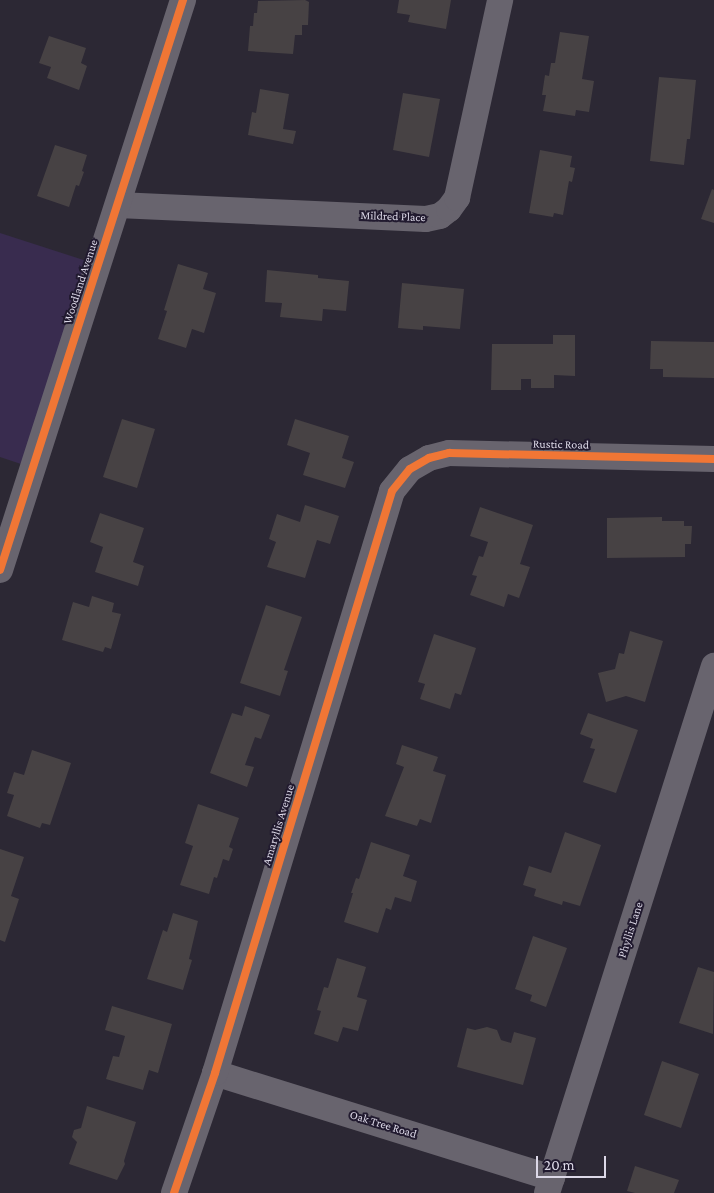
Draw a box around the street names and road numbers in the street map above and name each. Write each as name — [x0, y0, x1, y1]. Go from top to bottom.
street label: Mildred Place — [360, 209, 426, 225]
street label: Woodland Avenue — [61, 238, 101, 326]
street label: Rustic Road — [533, 437, 589, 453]
street label: Amaryllis Avenue — [260, 783, 298, 867]
street label: Phyllis Lane — [615, 900, 647, 960]
street label: Oak Tree Road — [348, 1108, 418, 1142]

